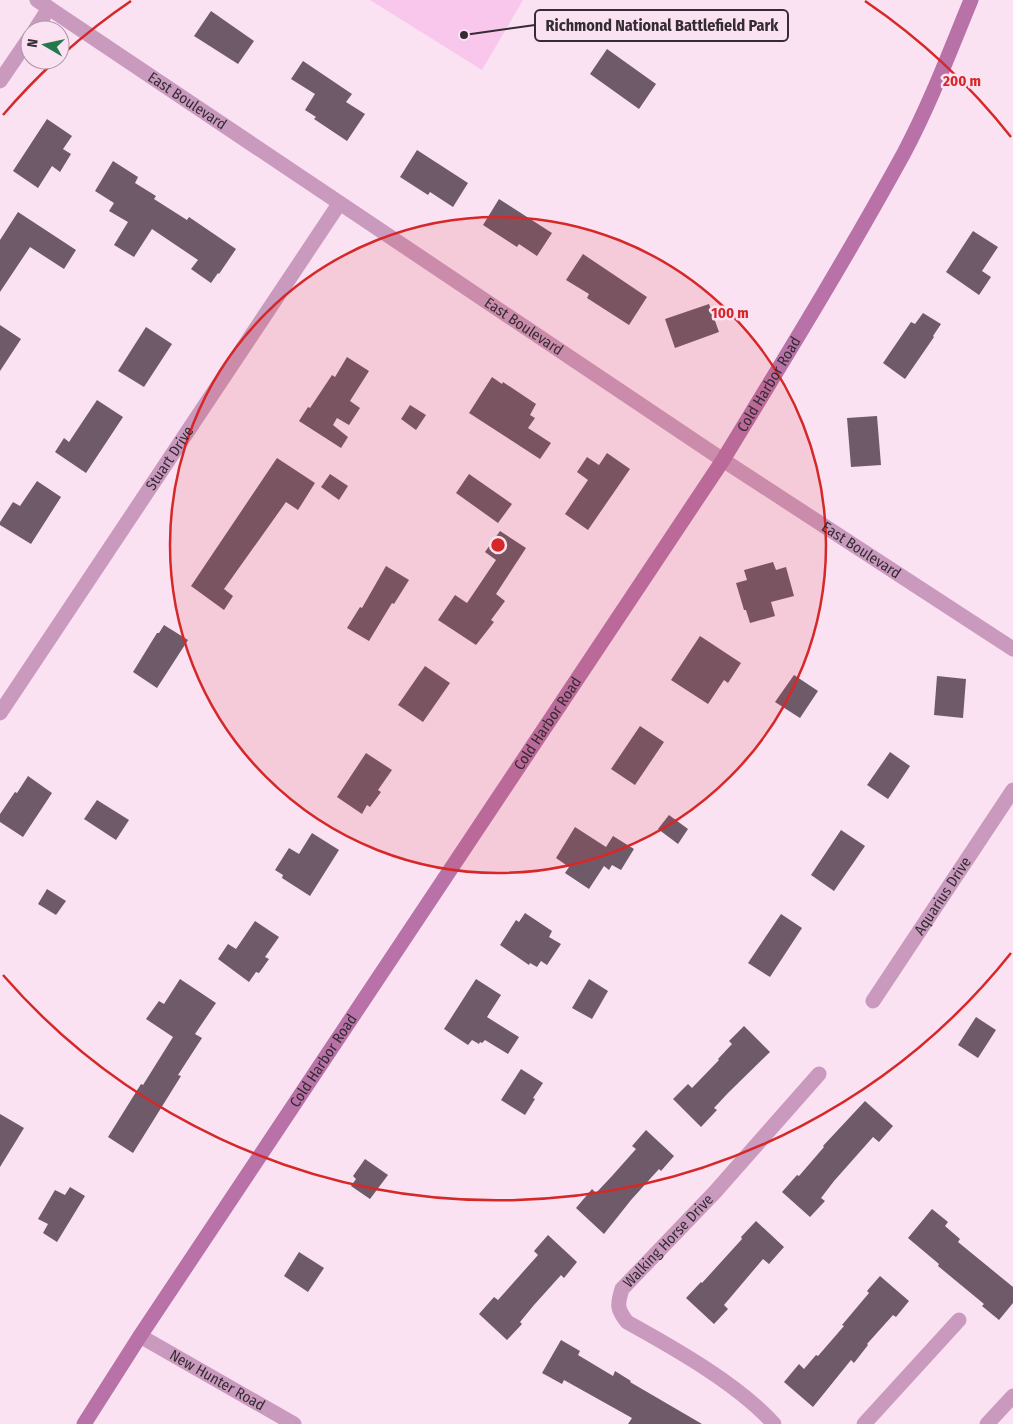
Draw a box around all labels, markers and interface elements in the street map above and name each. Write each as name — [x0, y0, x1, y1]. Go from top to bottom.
callout: Richmond National Battlefield Park — [535, 10, 788, 41]
text: Richmond National Battlefield Park — [546, 16, 779, 35]
north arrow — [20, 20, 70, 70]
text: N — [24, 38, 42, 49]
street label: East Boulevard — [145, 68, 230, 134]
text: 200 m — [942, 72, 981, 90]
street label: East Boulevard — [481, 294, 566, 359]
text: 100 m — [711, 304, 749, 322]
street label: Cold Harbor Road — [733, 333, 805, 435]
street label: Stuart Drive — [142, 423, 197, 494]
street label: East Boulevard — [818, 518, 904, 582]
centre of rings — [489, 536, 507, 554]
street label: Cold Harbor Road — [510, 674, 585, 774]
street label: Aquarius Drive — [910, 854, 975, 938]
street label: Cold Harbor Road — [286, 1011, 361, 1111]
street label: Walking Horse Drive — [619, 1190, 717, 1291]
street label: New Hunter Road — [166, 1346, 268, 1414]

